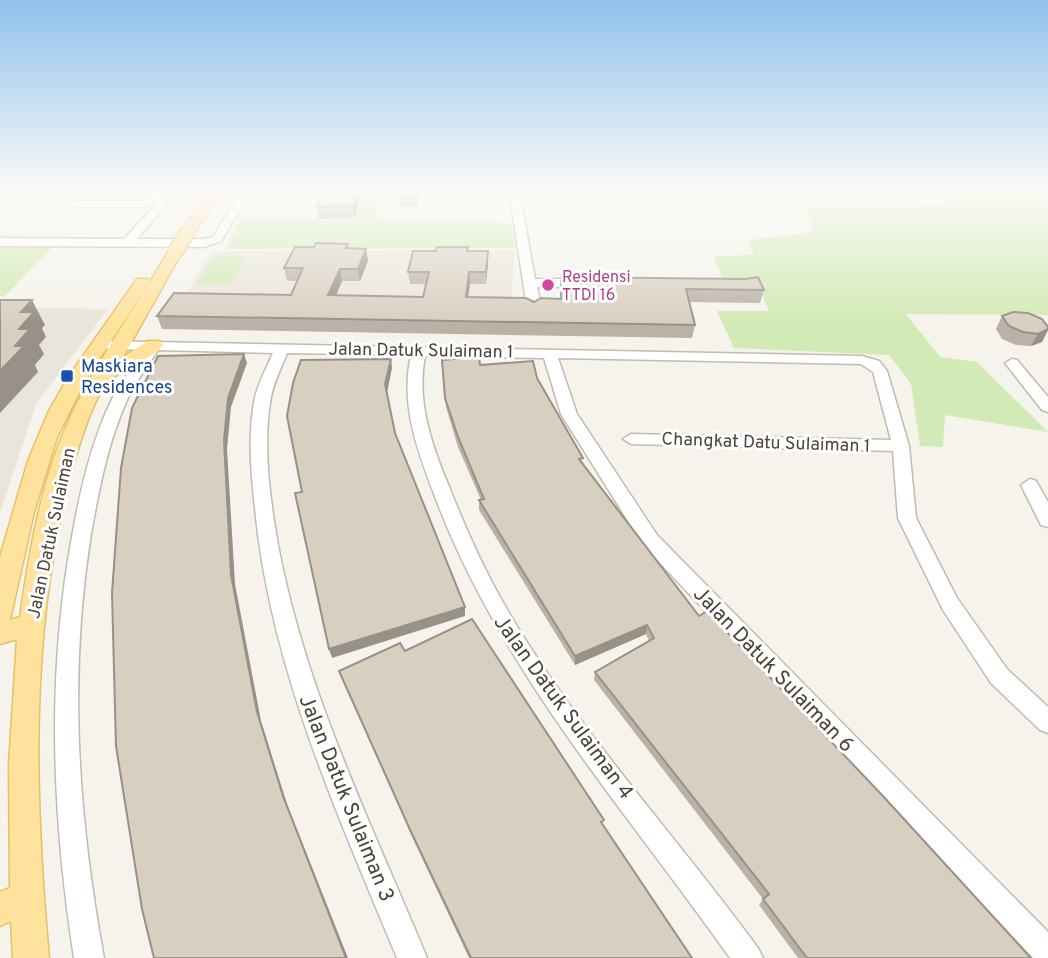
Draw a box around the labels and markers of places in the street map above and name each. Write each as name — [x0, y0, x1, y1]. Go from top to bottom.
place label: Residensi TTDI 16 — [562, 268, 631, 306]
marker: Residensi TTDI 16 — [540, 277, 556, 293]
place label: Maskiara Residences — [81, 356, 173, 400]
marker: Maskiara Residences — [59, 368, 75, 384]

